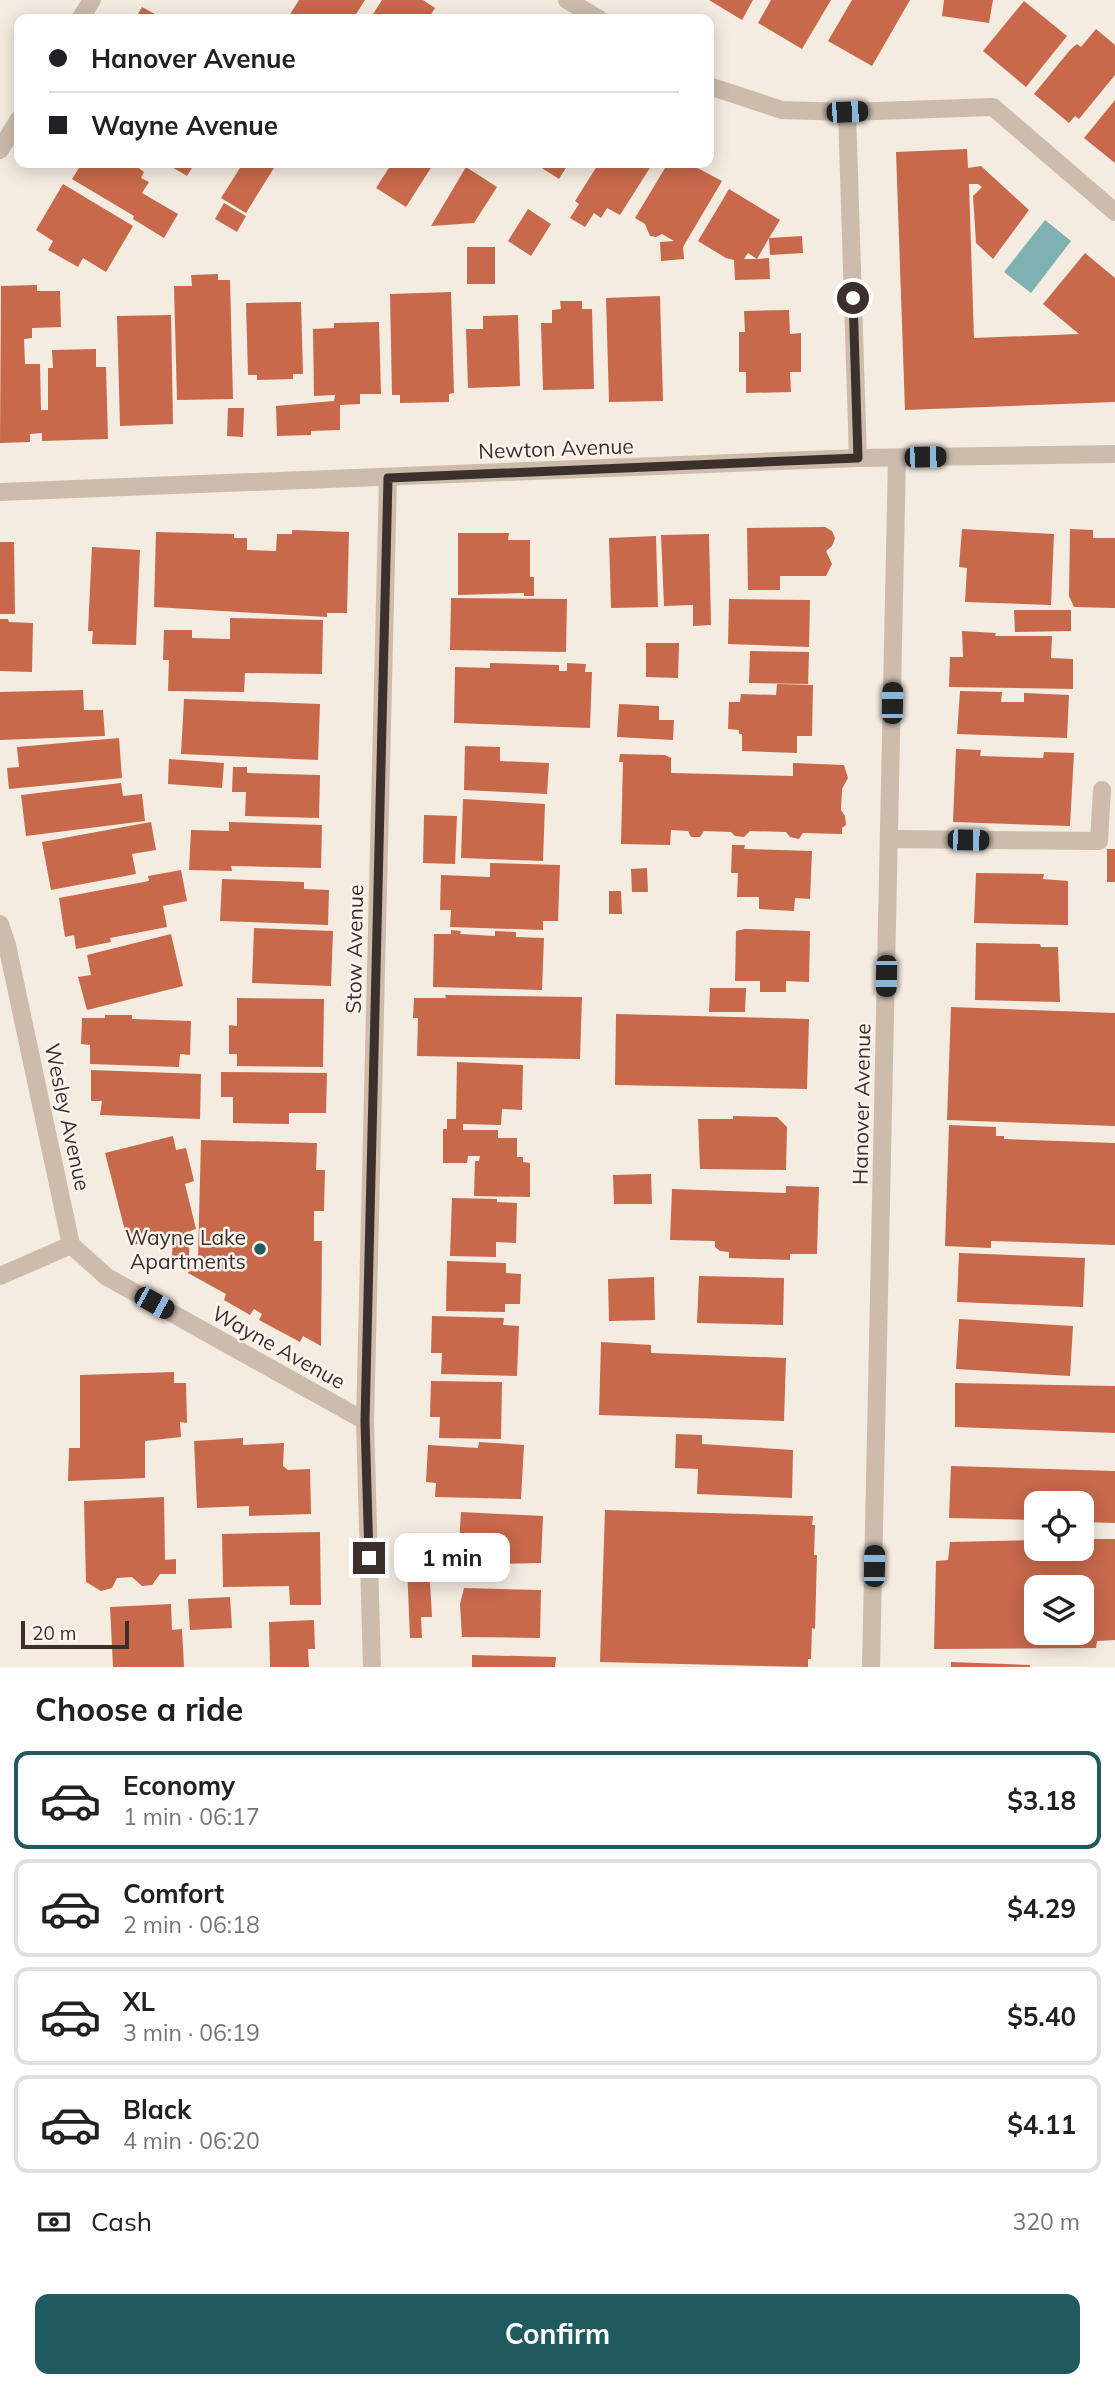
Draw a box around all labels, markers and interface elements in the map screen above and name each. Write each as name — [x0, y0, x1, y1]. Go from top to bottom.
text: Hanover Avenue — [91, 42, 296, 75]
car — [826, 101, 869, 123]
text: Wayne Avenue — [91, 109, 278, 142]
route start — [837, 282, 869, 314]
street label: Newton Avenue — [478, 432, 634, 464]
car — [904, 446, 947, 468]
car — [882, 682, 903, 724]
car — [947, 829, 990, 851]
street label: Stow Avenue — [340, 884, 368, 1014]
car — [876, 955, 897, 997]
street label: Hanover Avenue — [847, 1023, 875, 1185]
street label: Wesley Avenue — [40, 1041, 96, 1193]
place label: Wayne Lake Apartments — [125, 1224, 246, 1274]
marker: Wayne Lake Apartments — [252, 1241, 268, 1257]
car — [131, 1284, 178, 1322]
street label: Wayne Avenue — [208, 1300, 350, 1394]
map controls — [1024, 1491, 1094, 1645]
button: locate — [1024, 1491, 1094, 1561]
callout: 1 min — [394, 1534, 509, 1582]
route end — [353, 1542, 385, 1574]
text: 1 min — [422, 1543, 482, 1572]
car — [864, 1545, 885, 1587]
button: layers — [1024, 1575, 1094, 1645]
scale bar — [21, 1618, 130, 1650]
text: 20 m — [32, 1621, 76, 1645]
text: Choose a ride — [35, 1689, 243, 1729]
icon: car — [39, 1769, 102, 1832]
text: Economy — [123, 1769, 235, 1802]
text: $3.18 — [1007, 1784, 1076, 1817]
text: 1 min · 06:17 — [123, 1802, 260, 1831]
icon: car — [39, 1877, 102, 1940]
text: Comfort — [123, 1877, 224, 1910]
text: $4.29 — [1007, 1892, 1076, 1925]
text: 2 min · 06:18 — [123, 1910, 260, 1939]
icon: car — [39, 1985, 102, 2048]
text: XL — [123, 1985, 155, 2018]
text: $5.40 — [1007, 2000, 1076, 2033]
text: 3 min · 06:19 — [123, 2018, 260, 2047]
icon: car — [39, 2093, 102, 2156]
text: Black — [123, 2093, 191, 2126]
text: $4.11 — [1007, 2108, 1076, 2141]
text: 4 min · 06:20 — [123, 2126, 260, 2155]
icon: cash — [35, 2203, 73, 2241]
text: Cash — [91, 2205, 152, 2238]
text: 320 m — [1012, 2207, 1080, 2236]
button: Confirm — [35, 2294, 1080, 2374]

